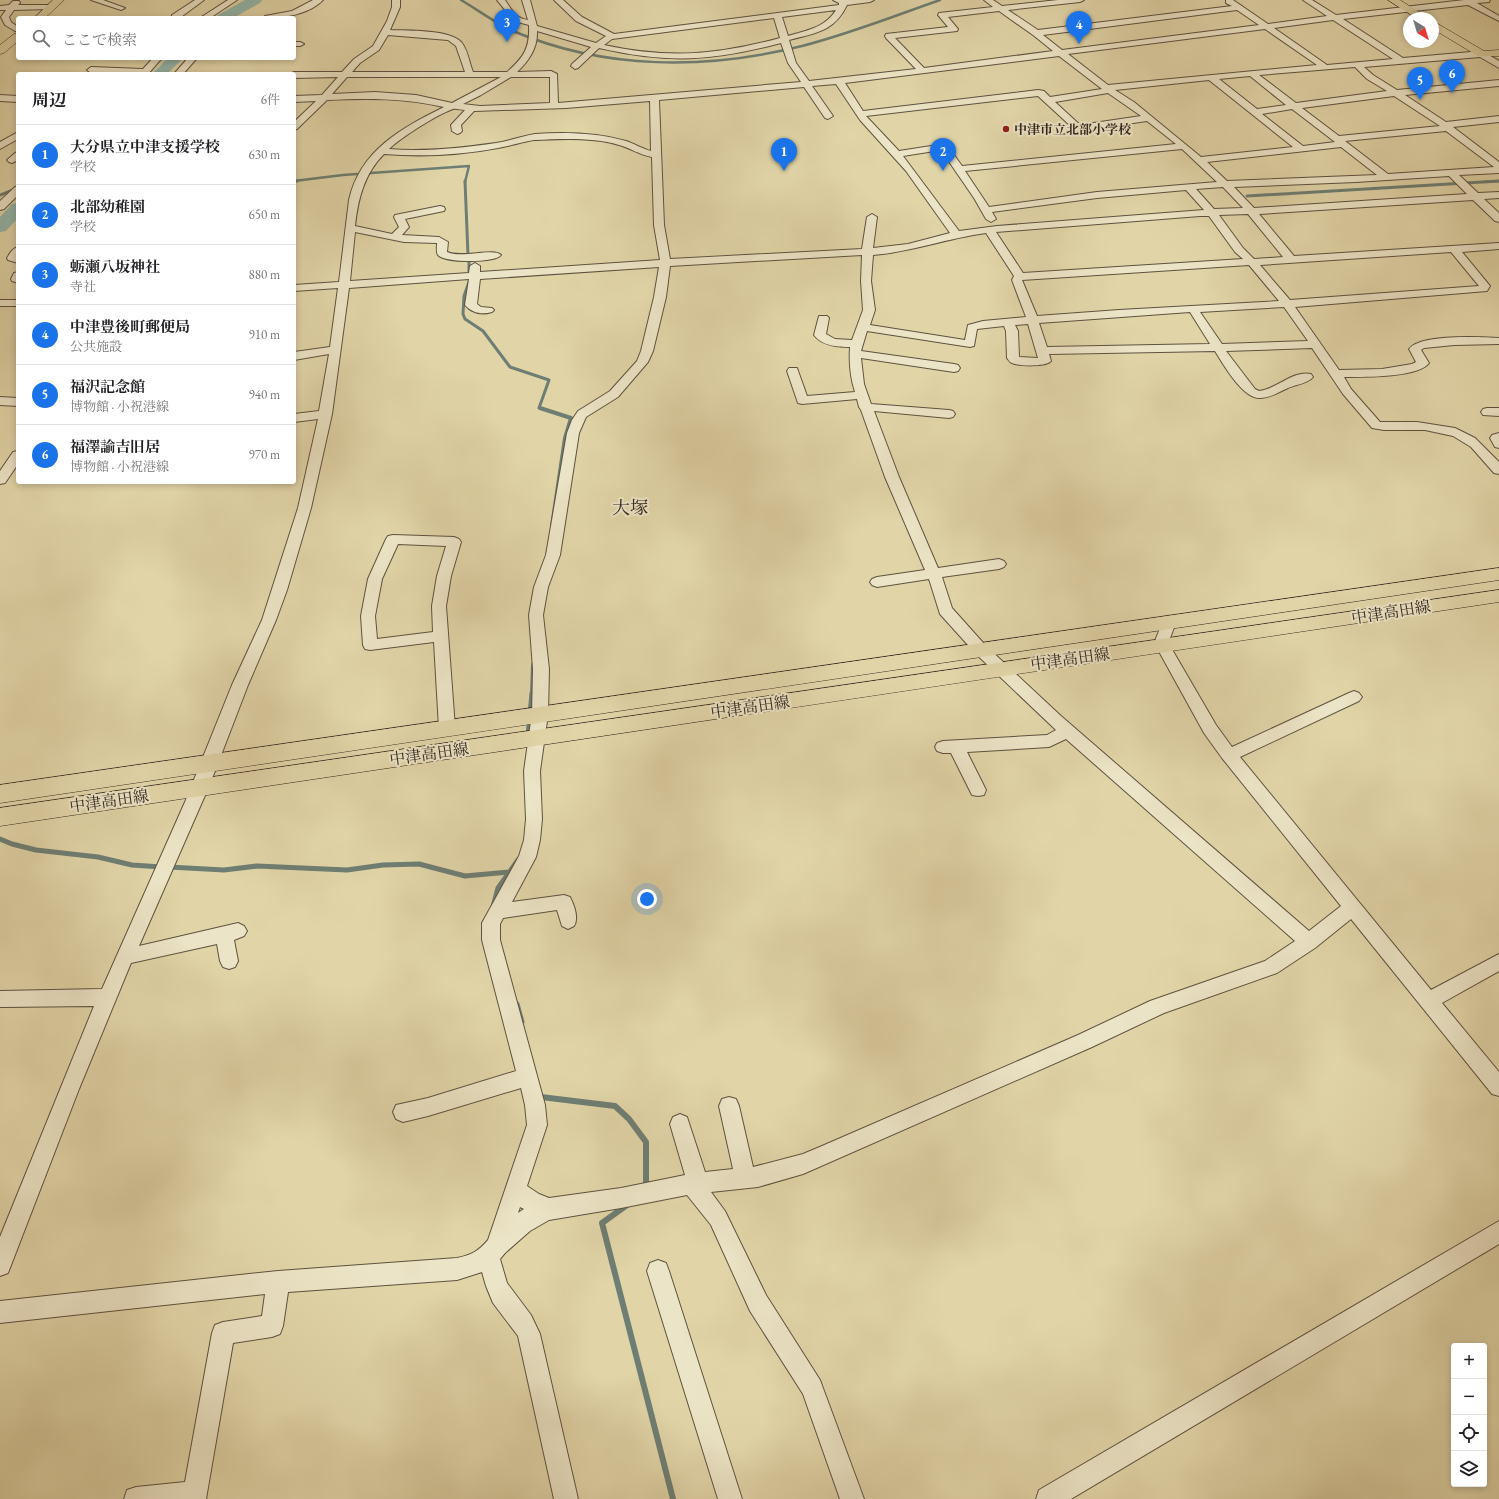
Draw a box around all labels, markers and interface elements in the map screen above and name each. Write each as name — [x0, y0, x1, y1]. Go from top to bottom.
pin: 3 — [494, 9, 520, 42]
pin: 4 — [1066, 11, 1092, 44]
north arrow — [1403, 12, 1439, 48]
search box — [16, 16, 296, 60]
icon: search — [30, 27, 52, 49]
text: ここで検索 — [62, 30, 137, 49]
pin: 6 — [1439, 60, 1465, 93]
pin: 5 — [1407, 67, 1433, 100]
text: 周辺 — [32, 89, 66, 111]
text: 6件 — [261, 91, 280, 108]
place label: 中津市立北部小学校 — [1014, 121, 1132, 138]
marker: 中津市立北部小学校 — [1001, 124, 1011, 134]
text: 大分県立中津支援学校 — [70, 137, 220, 156]
pin: 1 — [771, 138, 797, 171]
pin: 2 — [930, 138, 956, 171]
text: 1 — [42, 146, 48, 163]
text: 630 m — [249, 146, 280, 163]
text: 学校 — [70, 158, 96, 175]
text: 北部幼稚園 — [70, 197, 145, 216]
text: 2 — [42, 206, 48, 223]
text: 650 m — [249, 206, 280, 223]
text: 学校 — [70, 218, 96, 235]
text: 蛎瀬八坂神社 — [70, 257, 160, 276]
text: 3 — [42, 266, 48, 283]
text: 880 m — [249, 266, 280, 283]
text: 寺社 — [70, 278, 96, 295]
text: 中津豊後町郵便局 — [70, 317, 190, 336]
text: 4 — [42, 326, 48, 343]
text: 910 m — [249, 326, 280, 343]
text: 公共施設 — [70, 338, 122, 355]
text: 福沢記念館 — [70, 377, 145, 396]
text: 5 — [42, 386, 48, 403]
text: 940 m — [249, 386, 280, 403]
text: 博物館 · 小祝港線 — [70, 398, 169, 415]
text: 福澤諭吉旧居 — [70, 437, 160, 456]
text: 6 — [42, 446, 48, 463]
text: 970 m — [249, 446, 280, 463]
text: 博物館 · 小祝港線 — [70, 458, 169, 475]
district label: 大塚 — [612, 496, 648, 519]
street label: 中津高田線 — [1350, 595, 1432, 629]
street label: 中津高田線 — [1029, 643, 1111, 675]
street label: 中津高田線 — [709, 691, 791, 723]
street label: 中津高田線 — [388, 738, 470, 770]
street label: 中津高田線 — [68, 785, 150, 817]
your location — [637, 889, 657, 909]
map controls — [1451, 1343, 1487, 1487]
button: + — [1451, 1343, 1487, 1379]
button: − — [1451, 1379, 1487, 1415]
button: locate — [1451, 1415, 1487, 1451]
button: layers — [1451, 1451, 1487, 1487]

